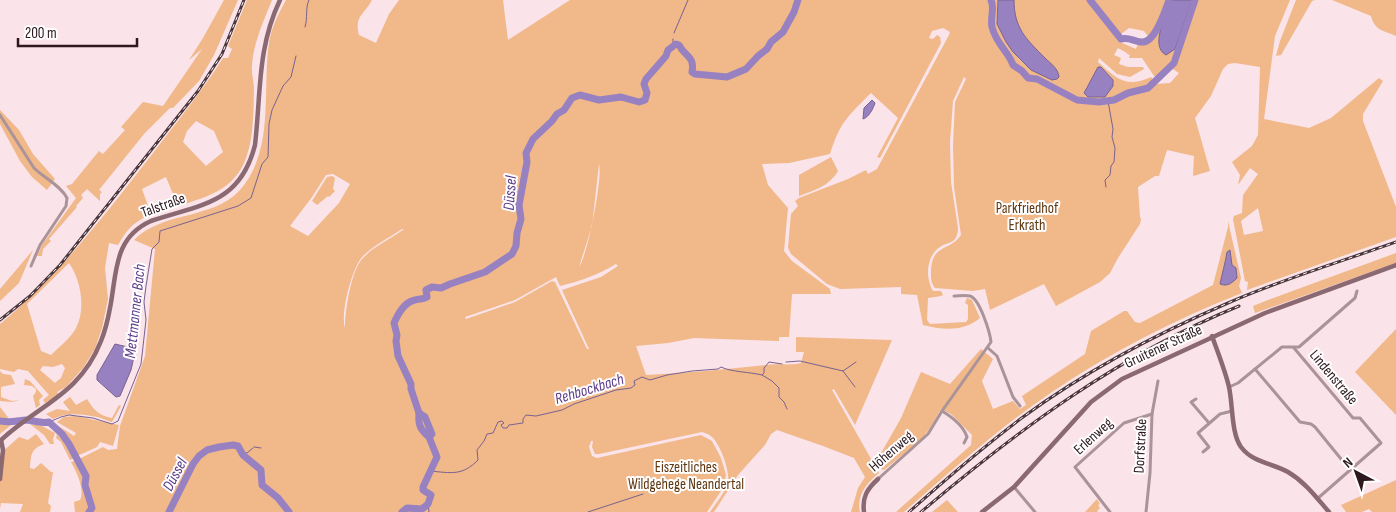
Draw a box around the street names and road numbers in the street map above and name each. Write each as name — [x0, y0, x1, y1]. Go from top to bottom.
street label: Talstraße — [138, 189, 188, 222]
street label: Gruitener Straße — [1121, 320, 1205, 373]
street label: Lindenstraße — [1305, 346, 1362, 409]
street label: Erlenweg — [1070, 414, 1117, 459]
street label: Dorfstraße — [1130, 418, 1151, 474]
street label: Höhenweg — [865, 427, 918, 476]

